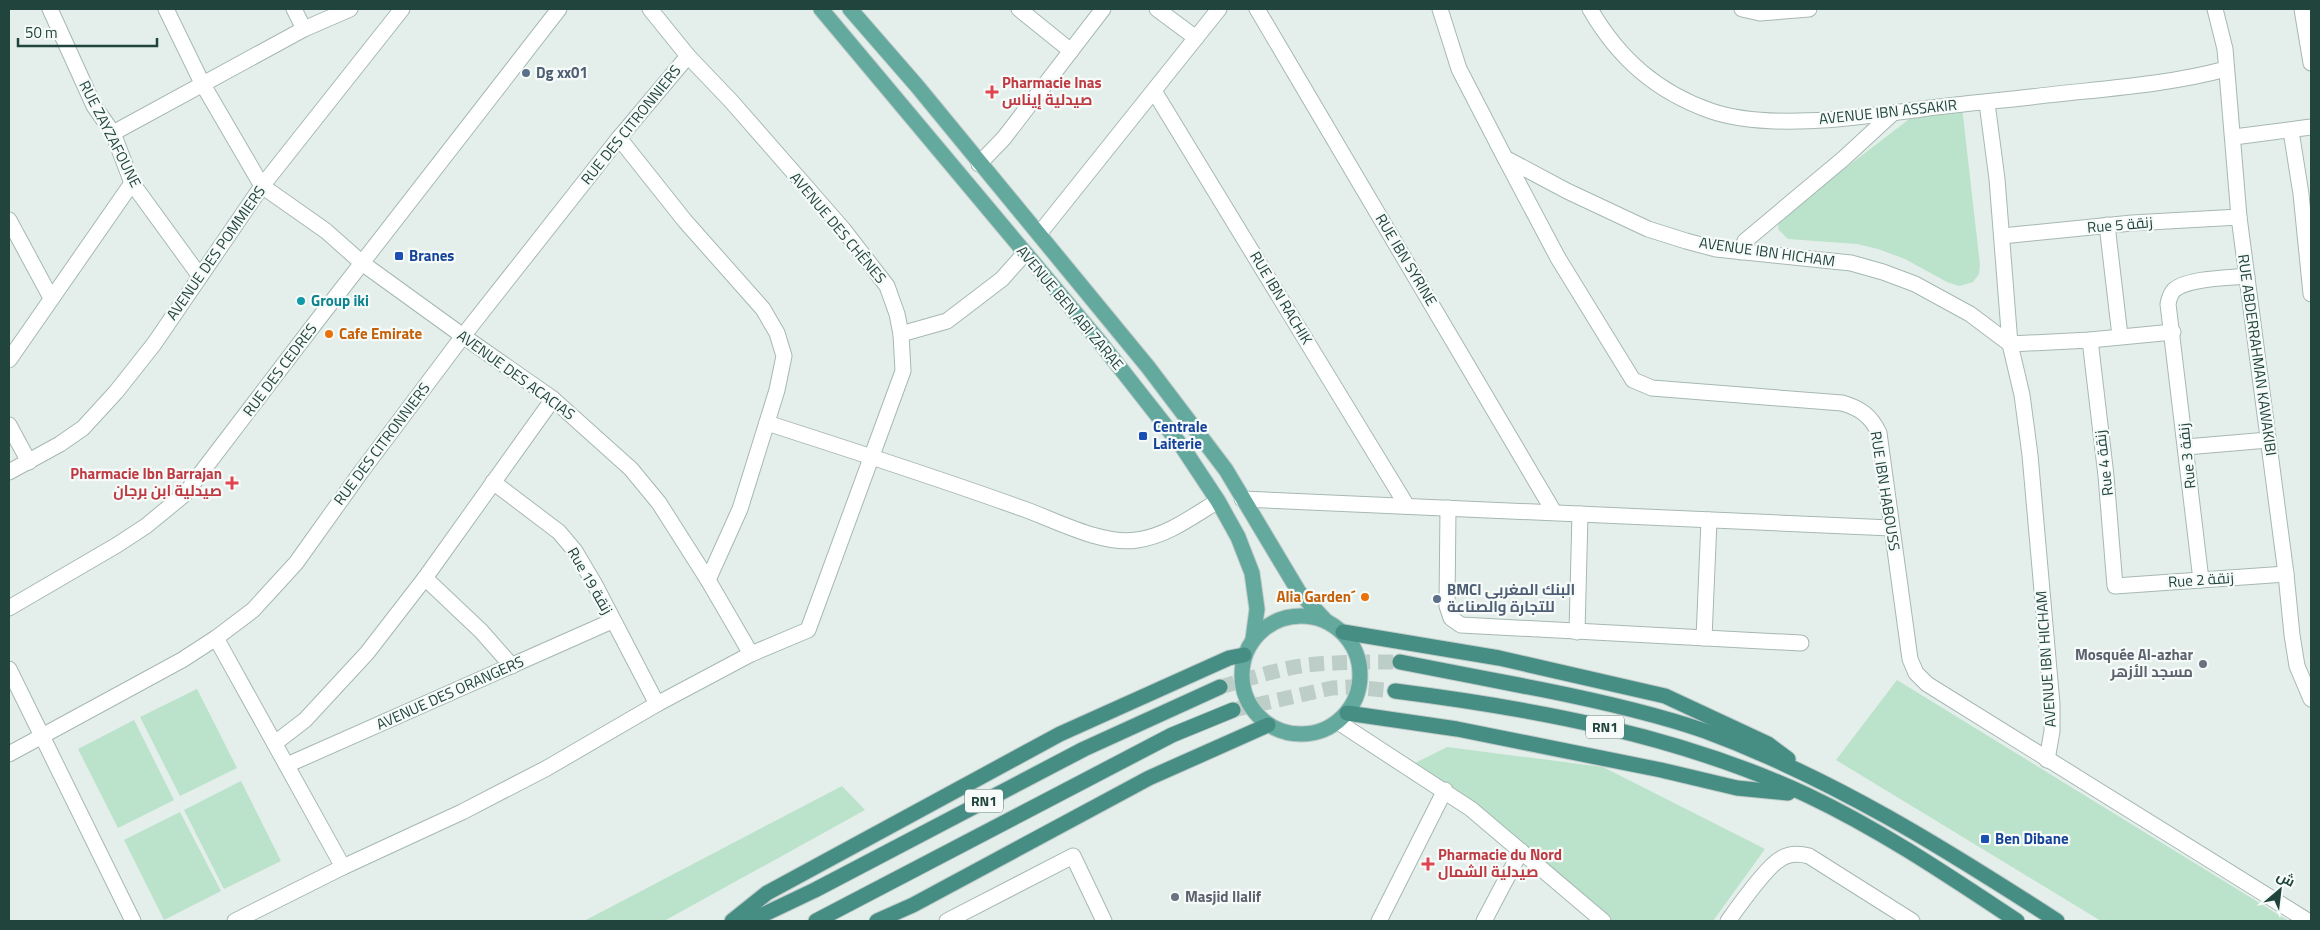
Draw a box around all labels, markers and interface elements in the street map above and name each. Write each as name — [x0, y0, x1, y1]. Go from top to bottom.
scale bar — [18, 15, 156, 47]
text: 50 m — [25, 21, 58, 44]
street label: RUE DES CITRONNIERS — [575, 60, 686, 190]
place label: Dg xx01 — [536, 61, 588, 84]
marker: Dg xx01 — [520, 67, 532, 79]
place label: Pharmacie Inas صيدلية إيناس — [1002, 71, 1101, 111]
street label: RUE ZAYZAFOUNE — [74, 76, 147, 191]
marker: Pharmacie Inas صيدلية إيناس — [986, 86, 998, 98]
street label: AVENUE IBN ASSAKIR — [1818, 93, 1958, 130]
street label: AVENUE DES CHÊNES — [785, 167, 892, 288]
street label: AVENUE DES POMMIERS — [160, 181, 271, 325]
street label: RUE IBN SYRINE — [1370, 209, 1443, 310]
street label: Rue 5 زنقة — [2086, 210, 2154, 239]
street label: AVENUE IBN HICHAM — [1698, 231, 1836, 272]
street label: AVENUE BEN ABI ZARAE — [1011, 240, 1129, 375]
place label: Branes — [409, 244, 454, 267]
street label: RUE IBN RACHIK — [1244, 247, 1319, 349]
marker: Branes — [393, 250, 405, 262]
street label: RUE ABDERRAHMAN KAWAKIBI — [2232, 253, 2283, 457]
place label: Group iki — [311, 289, 369, 312]
marker: Group iki — [295, 295, 307, 307]
street label: RUE DES CEDRES — [237, 318, 322, 421]
place label: Cafe Emirate — [339, 322, 423, 345]
street label: AVENUE DES ACACIAS — [453, 324, 580, 425]
marker: Cafe Emirate — [323, 328, 335, 340]
street label: RUE DES CITRONNIERS — [328, 378, 435, 510]
place label: Centrale Laiterie — [1153, 415, 1208, 455]
street label: Rue 3 زنقة — [2172, 422, 2201, 490]
street label: RUE IBN HABOUSS — [1865, 429, 1906, 552]
street label: Rue 4 زنقة — [2088, 429, 2119, 497]
marker: Centrale Laiterie — [1137, 430, 1149, 442]
place label: Pharmacie Ibn Barrajan صيدلية ابن برجان — [70, 462, 222, 502]
marker: Pharmacie Ibn Barrajan صيدلية ابن برجان — [226, 477, 238, 489]
street label: Rue 19 زنقة — [562, 543, 619, 619]
street label: Rue 2 زنقة — [2167, 566, 2235, 593]
place label: BMCI البنك المغربي للتجارة والصناعة — [1447, 578, 1575, 618]
place label: Alia Garden´ — [1276, 585, 1356, 608]
street label: AVENUE IBN HICHAM — [2029, 590, 2062, 728]
marker: Alia Garden´ — [1359, 591, 1371, 603]
marker: BMCI البنك المغربي للتجارة والصناعة — [1431, 593, 1443, 605]
place label: Mosquée Al-azhar مسجد الأزهر — [2075, 643, 2193, 683]
street label: AVENUE DES ORANGERS — [372, 650, 527, 735]
marker: Mosquée Al-azhar مسجد الأزهر — [2197, 658, 2209, 670]
road number: RN1 — [1586, 716, 1624, 739]
road number: RN1 — [965, 789, 1003, 812]
place label: Ben Dibane — [1995, 827, 2069, 850]
marker: Ben Dibane — [1979, 833, 1991, 845]
place label: Pharmacie du Nord صيدلية الشمال — [1438, 843, 1562, 883]
marker: Pharmacie du Nord صيدلية الشمال — [1422, 858, 1434, 870]
north arrow — [2255, 865, 2305, 915]
text: ش — [2273, 865, 2299, 892]
place label: Masjid Ilalif — [1185, 885, 1262, 908]
marker: Masjid Ilalif — [1169, 891, 1181, 903]

